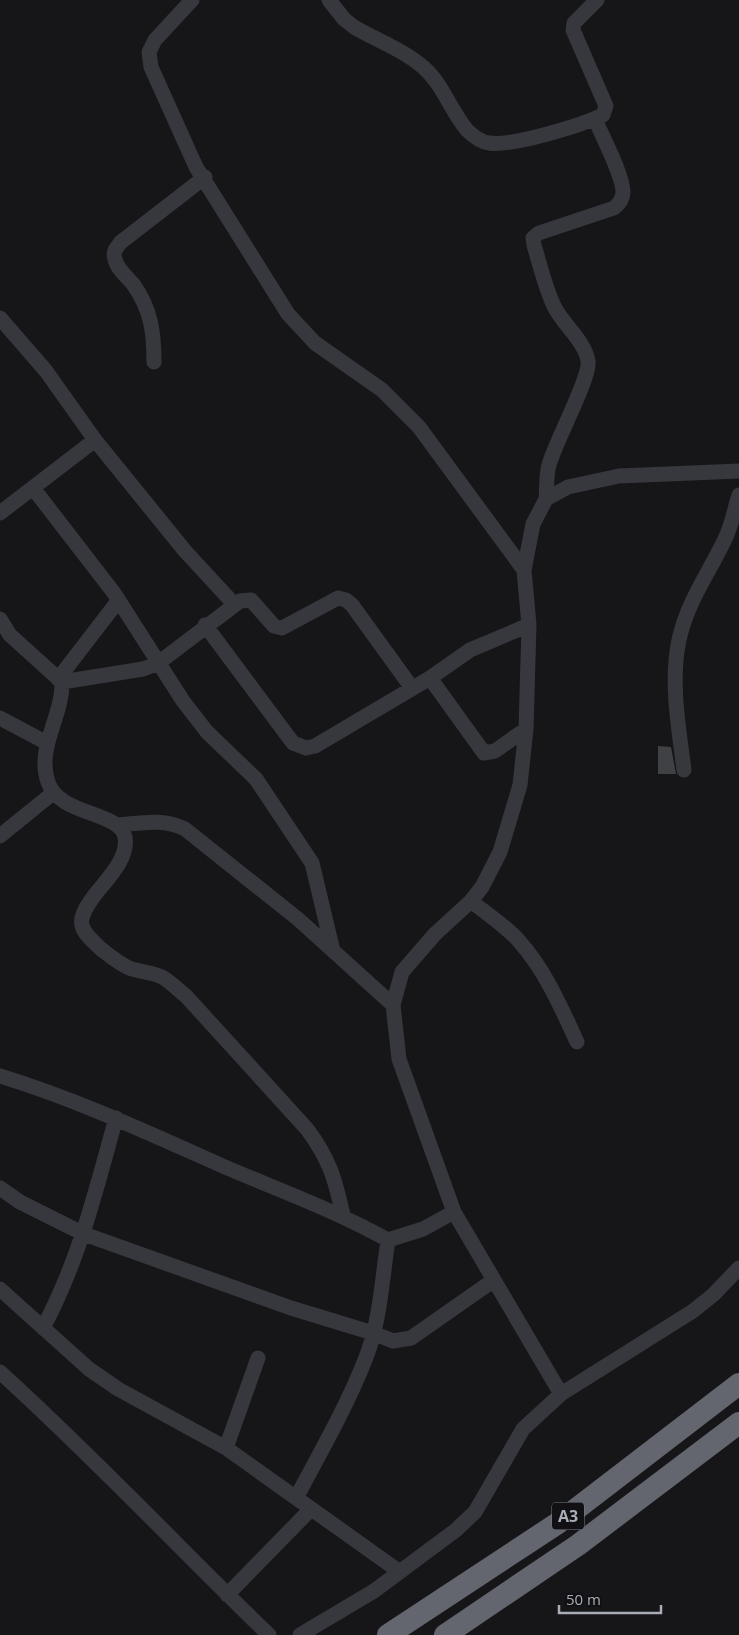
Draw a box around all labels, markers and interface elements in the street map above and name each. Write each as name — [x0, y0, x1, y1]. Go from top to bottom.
road number: A3 — [552, 1502, 584, 1530]
scale bar — [559, 1582, 662, 1614]
text: 50 m — [566, 1589, 601, 1609]

